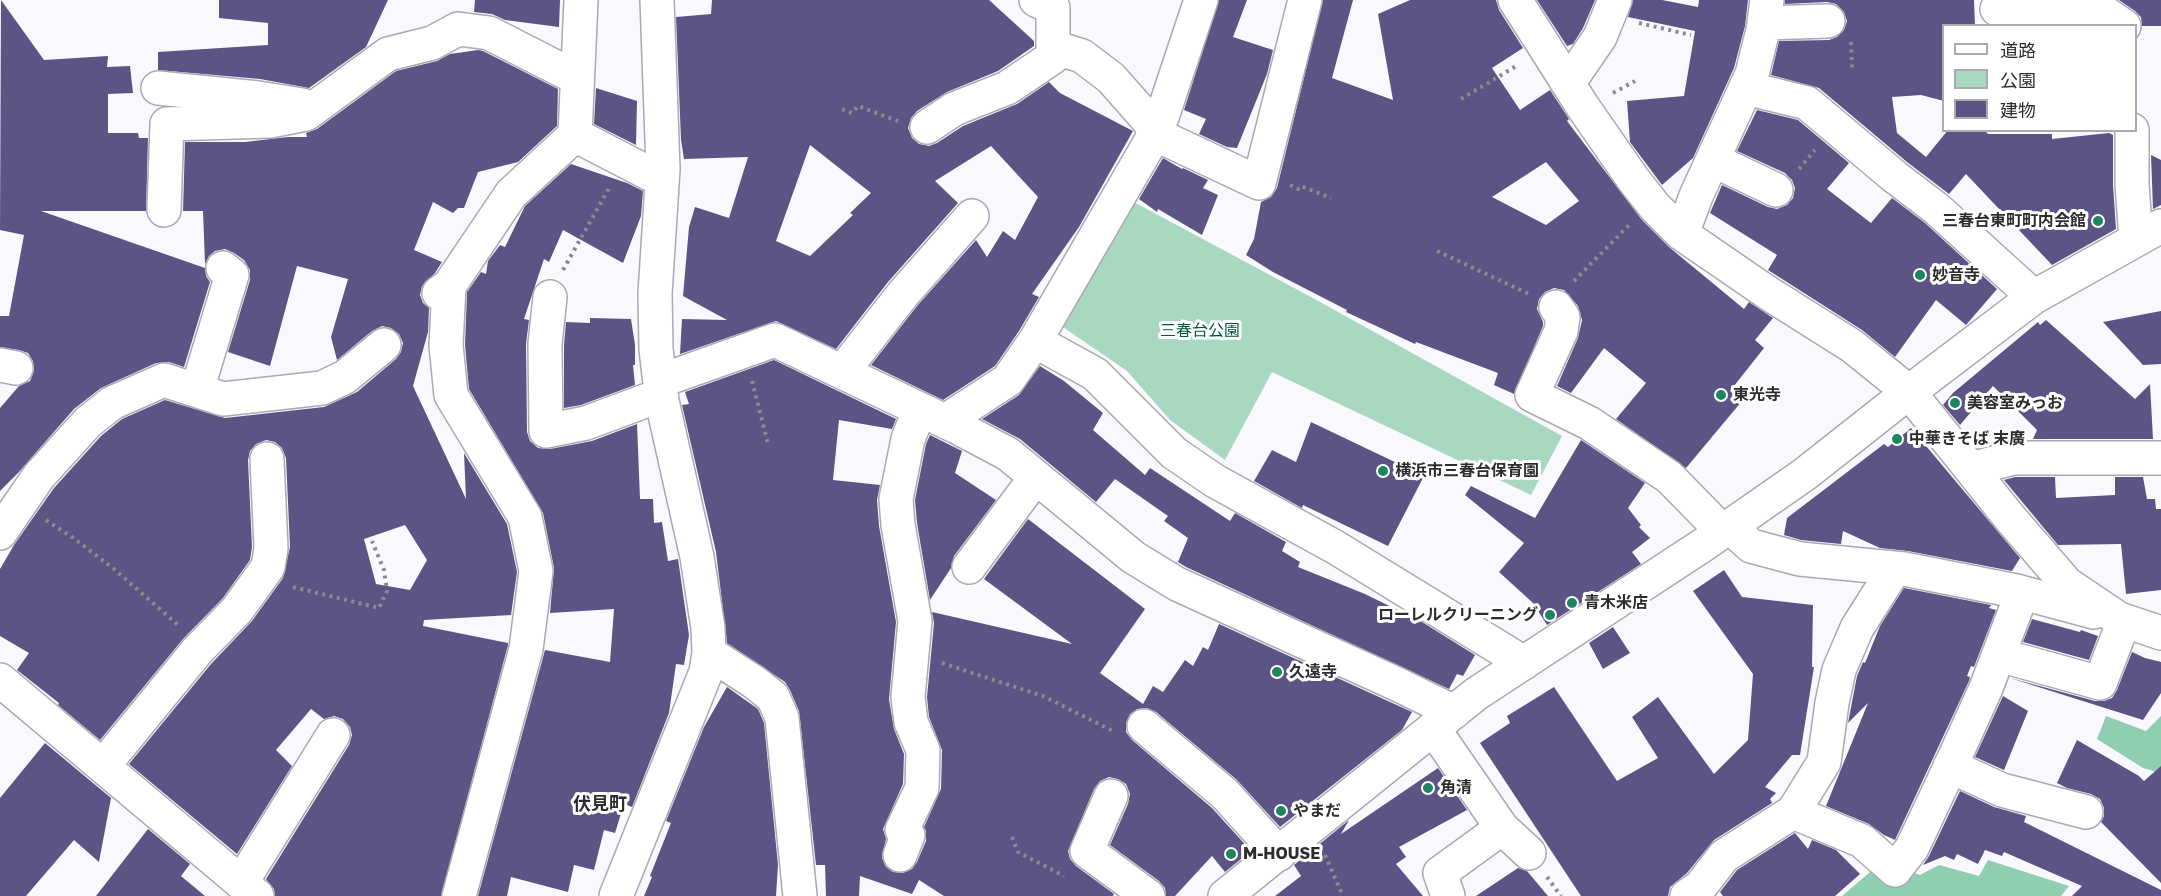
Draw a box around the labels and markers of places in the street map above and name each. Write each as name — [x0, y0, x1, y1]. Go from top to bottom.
place label: 三春台東町町内会館 — [1942, 211, 2086, 231]
marker: 三春台東町町内会館 — [2091, 214, 2105, 228]
place label: 妙音寺 — [1932, 265, 1980, 285]
marker: 妙音寺 — [1913, 268, 1927, 282]
place label: 東光寺 — [1733, 385, 1781, 405]
marker: 東光寺 — [1714, 388, 1728, 402]
place label: 美容室みっお — [1967, 393, 2063, 413]
marker: 美容室みっお — [1948, 396, 1962, 410]
place label: 中華きそば 末廣 — [1909, 429, 2025, 449]
marker: 中華きそば 末廣 — [1890, 432, 1904, 446]
place label: 横浜市三春台保育園 — [1395, 461, 1539, 481]
marker: 横浜市三春台保育園 — [1376, 464, 1390, 478]
place label: 青木米店 — [1584, 593, 1648, 613]
marker: 青木米店 — [1565, 596, 1579, 610]
place label: ローレルクリーニング — [1378, 605, 1538, 625]
marker: ローレルクリーニング — [1543, 608, 1557, 622]
place label: 久遠寺 — [1289, 662, 1337, 682]
marker: 久遠寺 — [1270, 665, 1284, 679]
place label: 角清 — [1440, 778, 1472, 798]
marker: 角清 — [1421, 781, 1435, 795]
place label: やまだ — [1293, 801, 1341, 821]
marker: やまだ — [1274, 804, 1288, 818]
place label: M-HOUSE — [1243, 844, 1320, 864]
marker: M-HOUSE — [1224, 847, 1238, 861]

